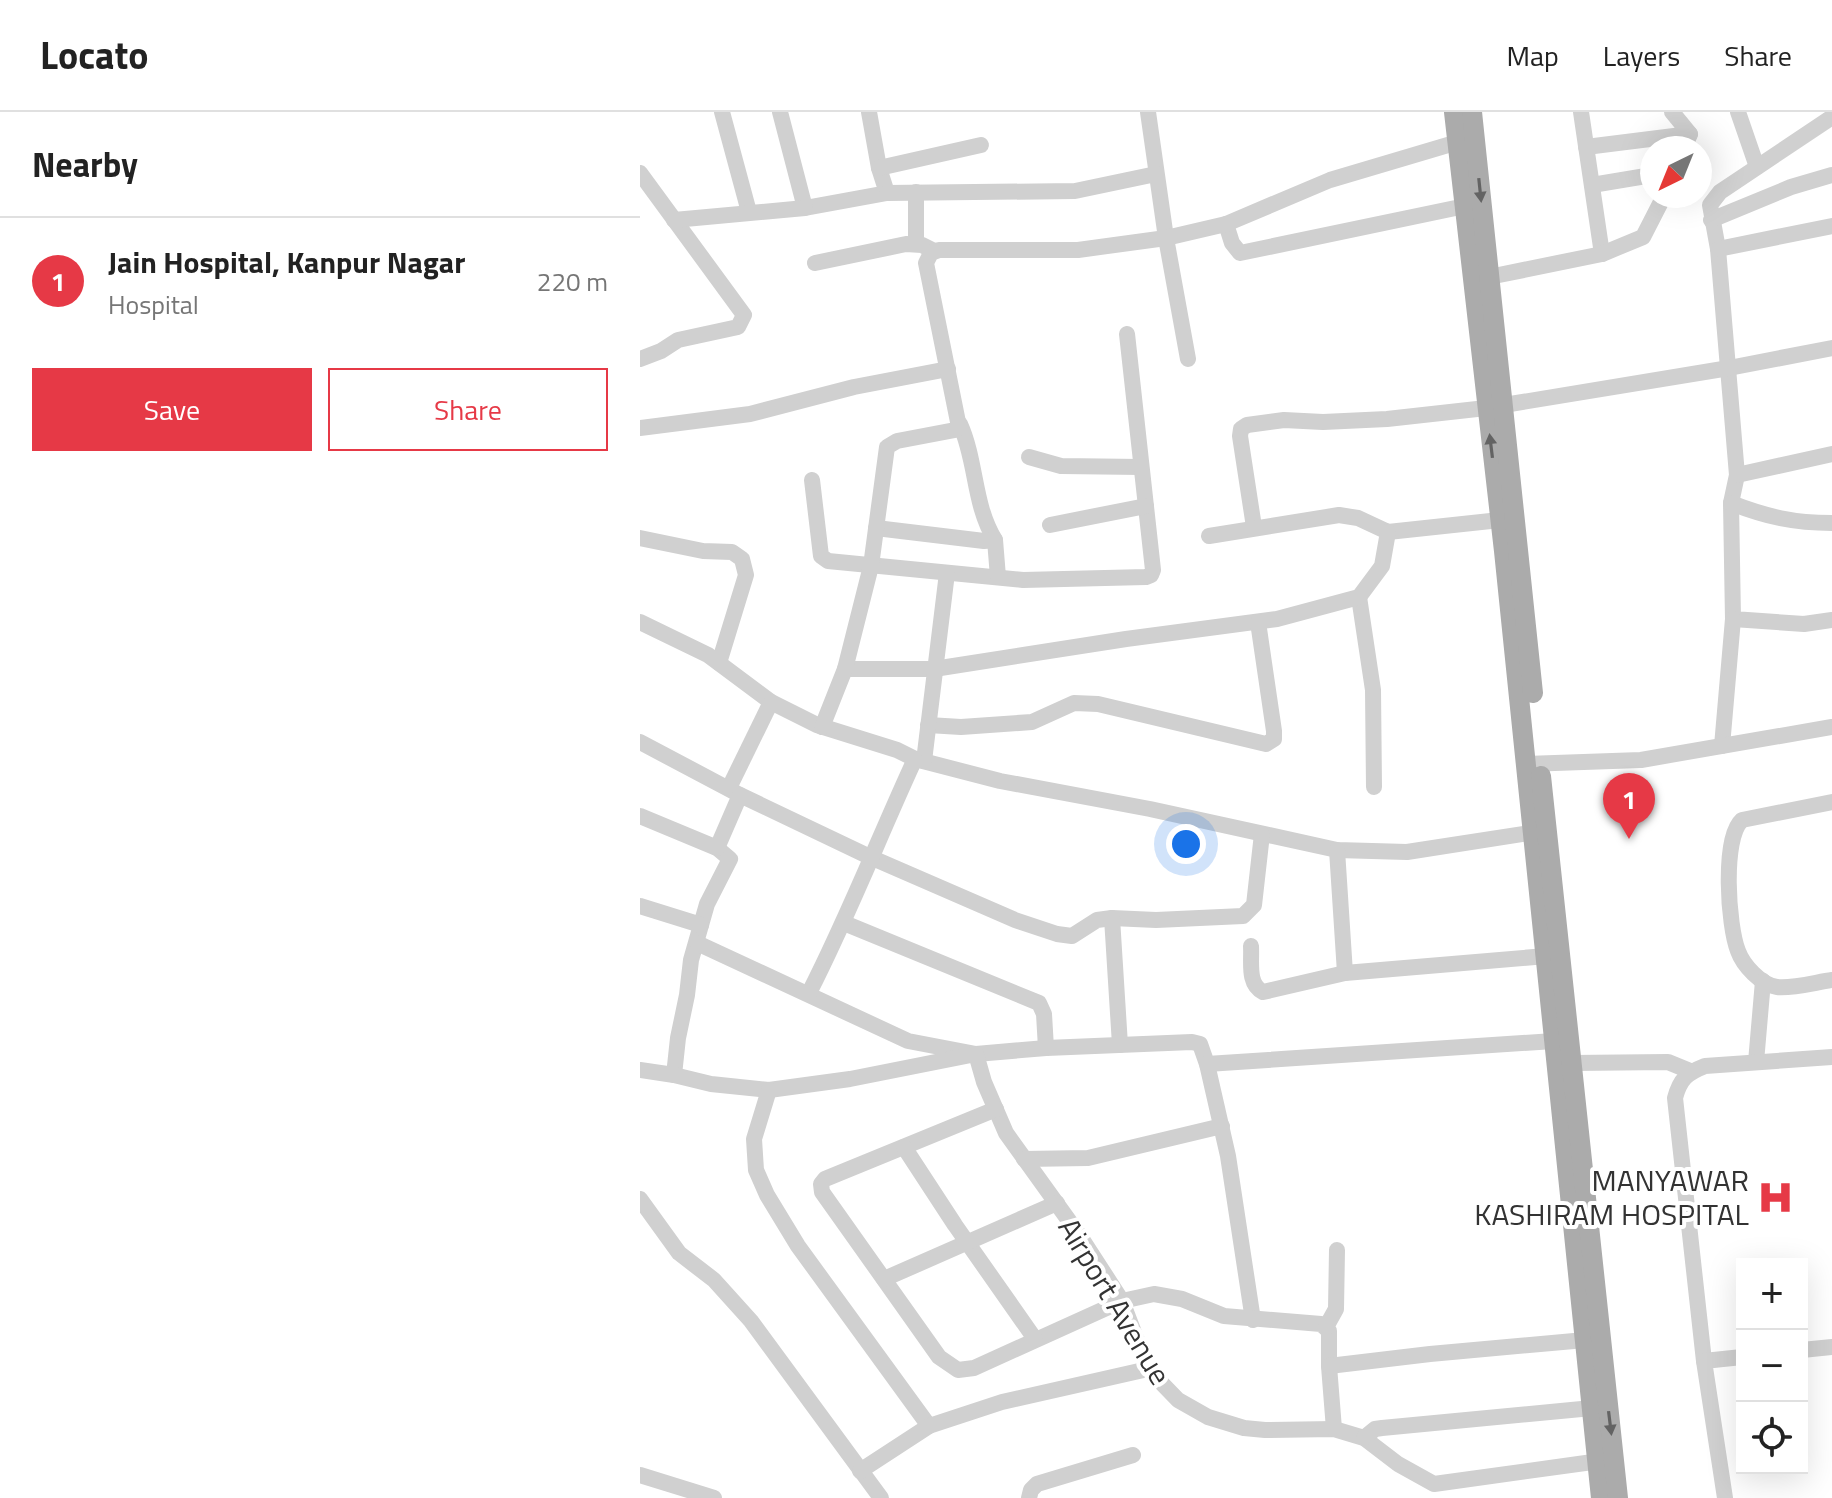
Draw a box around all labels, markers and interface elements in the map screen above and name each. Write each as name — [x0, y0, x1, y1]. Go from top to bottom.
text: Locato — [40, 26, 149, 84]
text: Map — [1506, 34, 1559, 77]
text: Layers — [1603, 34, 1680, 77]
text: Share — [1724, 34, 1792, 77]
north arrow — [1640, 136, 1712, 208]
text: Nearby — [32, 138, 138, 190]
one-way arrow — [1474, 177, 1487, 202]
text: Jain Hospital, Kanpur Nagar — [108, 239, 465, 285]
text: 1 — [51, 262, 65, 301]
text: 220 m — [537, 262, 608, 301]
text: Hospital — [108, 285, 199, 324]
button: Save — [32, 368, 312, 451]
button: Share — [328, 368, 608, 451]
one-way arrow — [1484, 433, 1497, 458]
pin: 1 — [1603, 773, 1655, 839]
your location — [1166, 824, 1206, 864]
place label: MANYAWAR KASHIRAM HOSPITAL — [1474, 1157, 1749, 1237]
hospital icon: MANYAWAR KASHIRAM HOSPITAL — [1756, 1178, 1794, 1216]
street label: Airport Avenue — [1047, 1209, 1183, 1393]
map controls — [1736, 1258, 1808, 1474]
button: + — [1736, 1258, 1808, 1330]
button: − — [1736, 1330, 1808, 1402]
button: locate — [1736, 1402, 1808, 1474]
one-way arrow — [1604, 1411, 1617, 1436]

